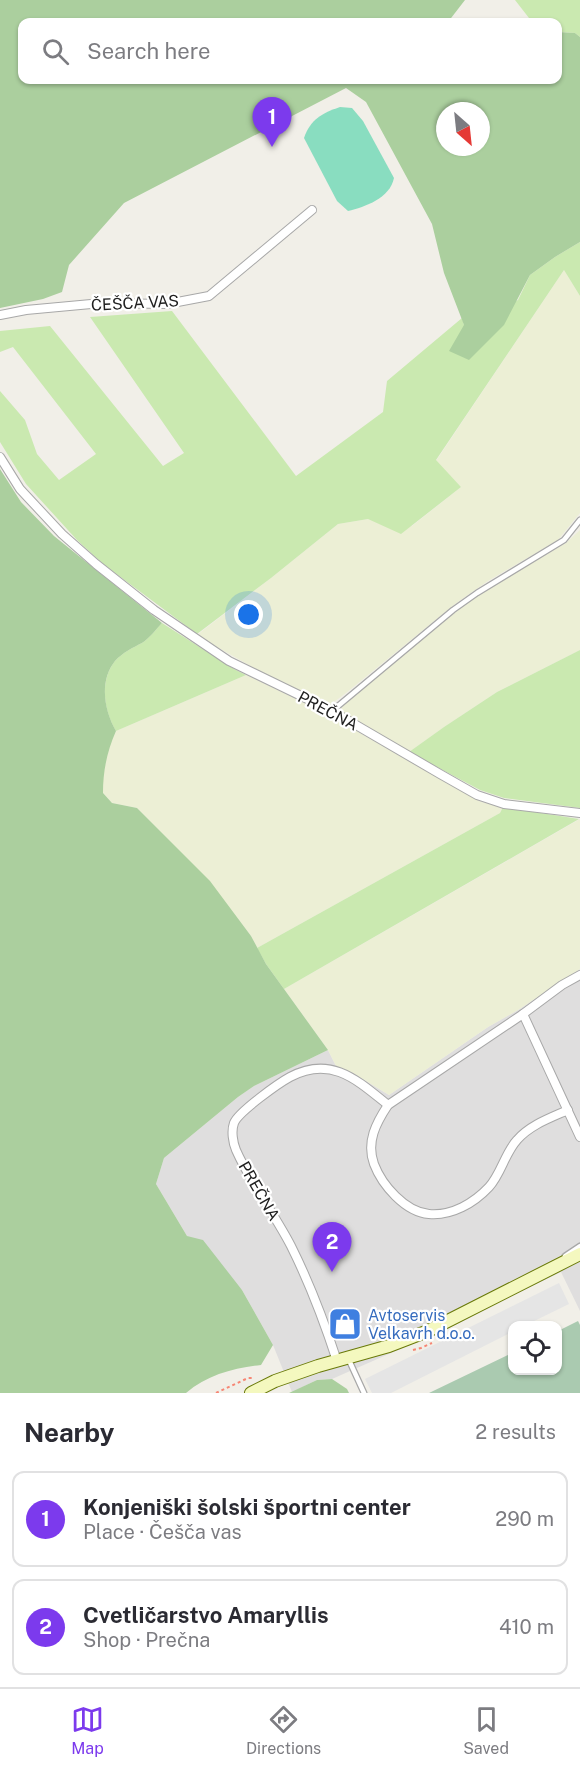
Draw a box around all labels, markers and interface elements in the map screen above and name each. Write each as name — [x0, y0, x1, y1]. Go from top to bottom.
search box — [18, 18, 562, 84]
icon: search — [39, 35, 72, 68]
text: Search here — [87, 38, 211, 64]
pin: 1 — [252, 98, 292, 147]
north arrow — [436, 102, 490, 156]
street label: ČEŠČA VAS — [91, 290, 179, 315]
your location — [234, 600, 263, 629]
street label: PREČNA — [295, 686, 362, 735]
street label: PREČNA — [234, 1157, 284, 1224]
pin: 2 — [312, 1222, 352, 1272]
shop icon: Avtoservis Velkavrh d.o.o. — [327, 1306, 363, 1342]
place label: Avtoservis Velkavrh d.o.o. — [368, 1306, 475, 1343]
map controls — [508, 1321, 562, 1375]
button: locate — [508, 1321, 562, 1375]
text: Nearby — [24, 1417, 114, 1448]
text: 2 results — [475, 1420, 556, 1444]
text: Konjeniški šolski športni center — [83, 1494, 411, 1520]
text: 1 — [41, 1507, 50, 1531]
text: 290 m — [495, 1507, 554, 1531]
text: Place · Češča vas — [83, 1520, 242, 1544]
text: Cvetličarstvo Amaryllis — [83, 1602, 329, 1628]
text: 2 — [39, 1615, 52, 1639]
text: 410 m — [499, 1615, 554, 1639]
text: Shop · Prečna — [83, 1628, 210, 1652]
tab: Map — [71, 1703, 104, 1758]
tab: Directions — [246, 1703, 321, 1758]
tab: Saved — [463, 1703, 509, 1758]

